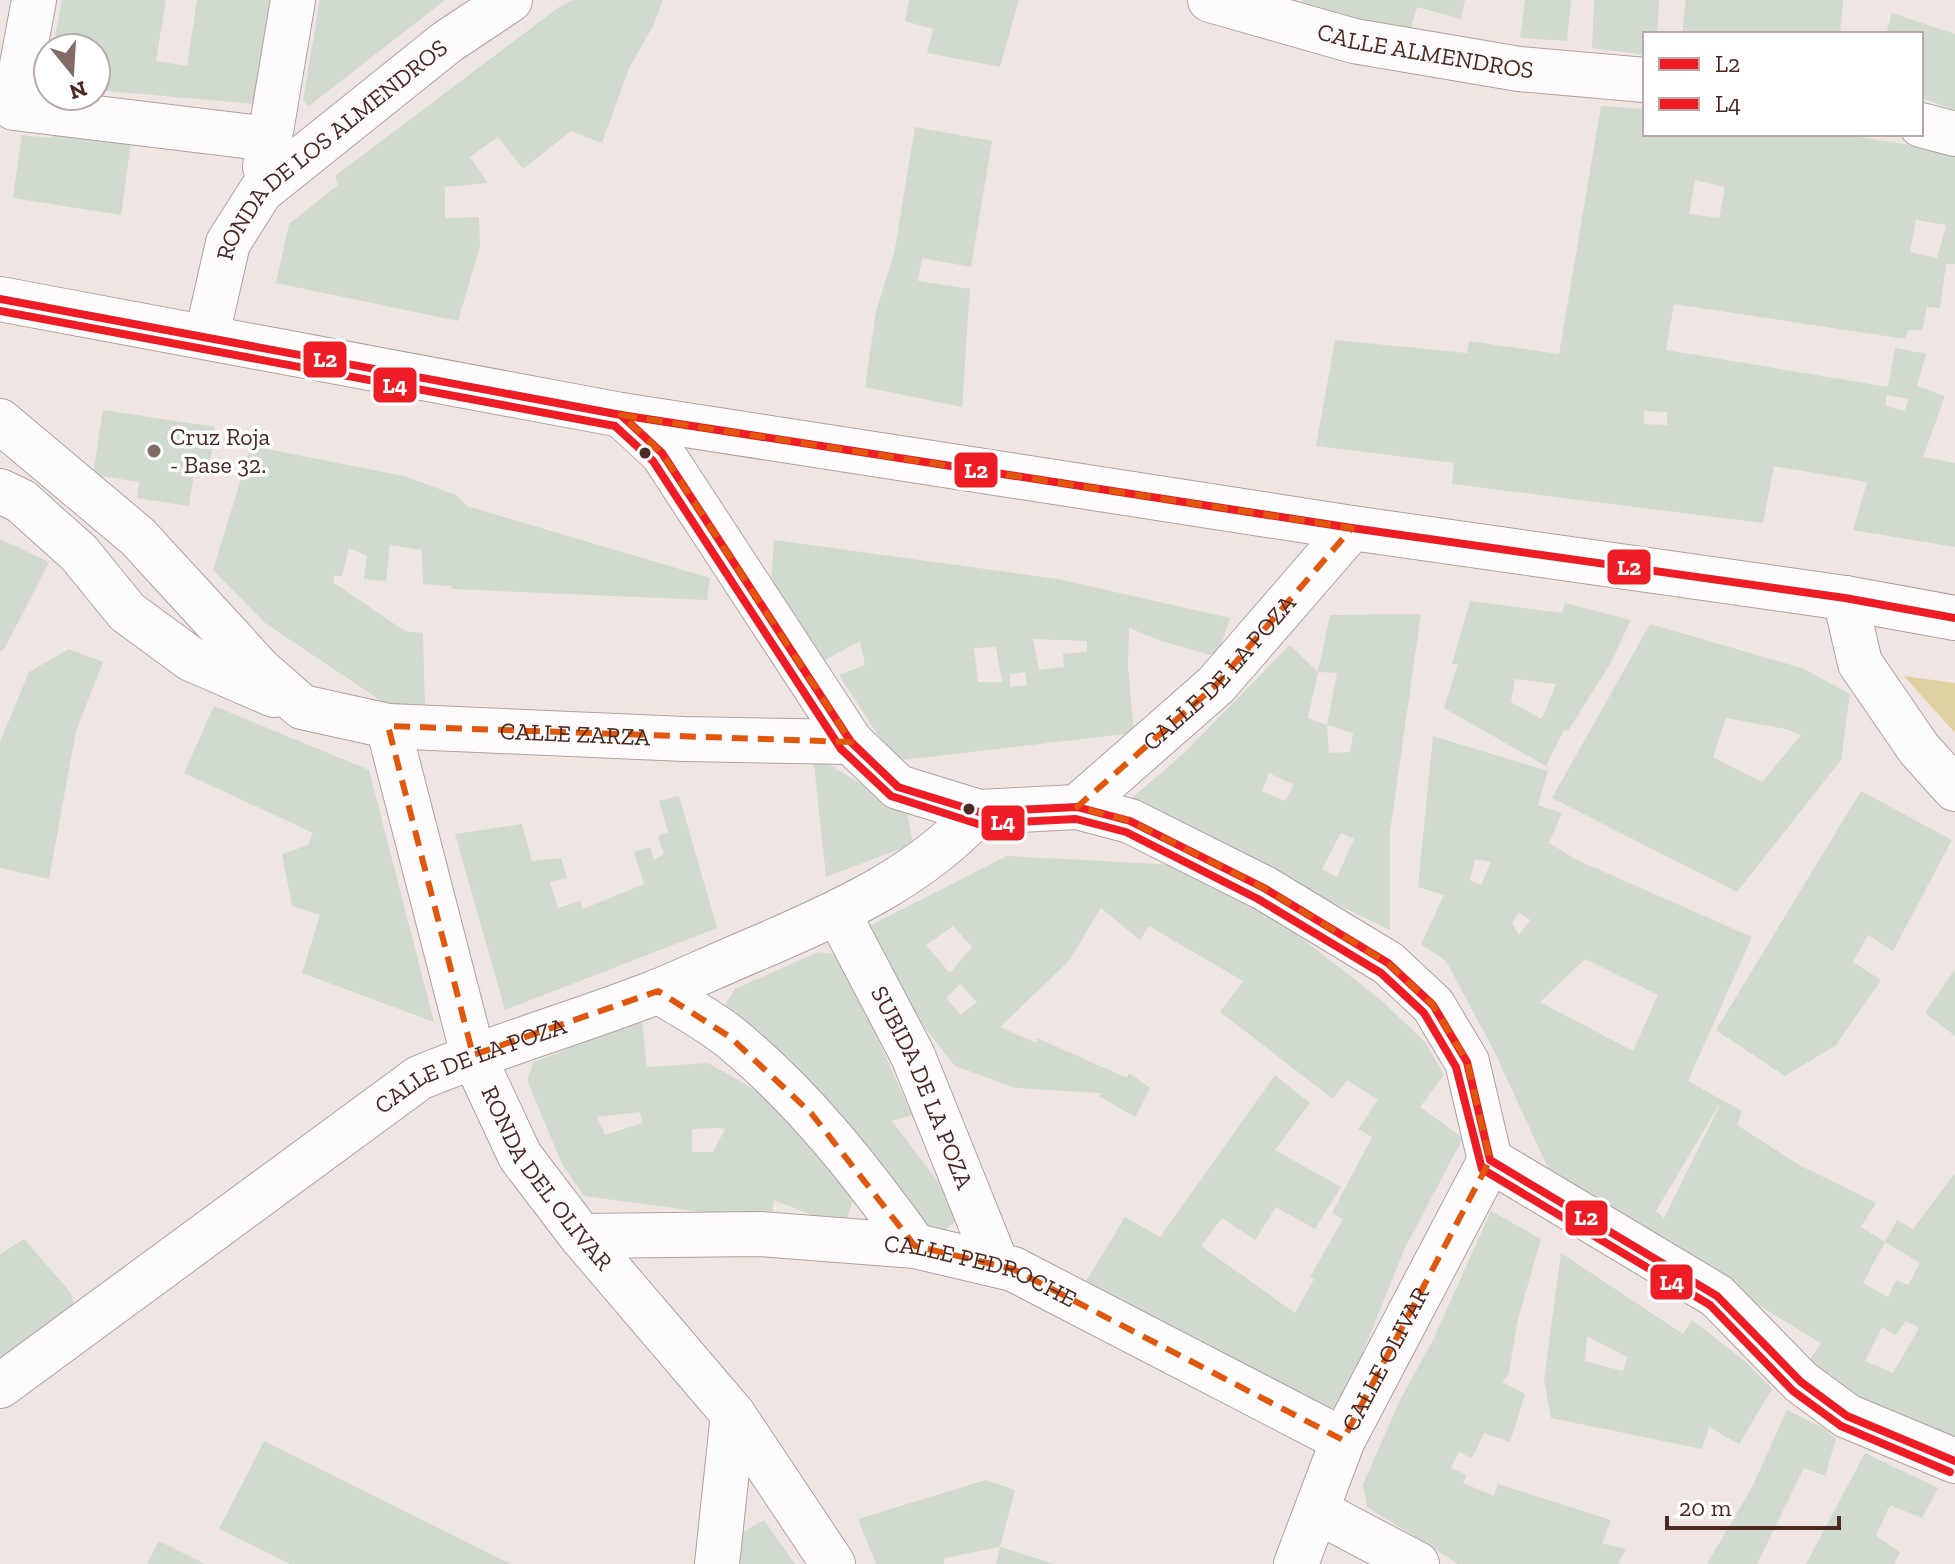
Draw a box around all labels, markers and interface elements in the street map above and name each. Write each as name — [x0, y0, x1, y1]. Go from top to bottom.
street label: CALLE ALMENDROS — [1314, 16, 1535, 84]
north arrow — [32, 32, 112, 112]
street label: RONDA DE LOS ALMENDROS — [210, 32, 453, 263]
legend — [1643, 32, 1923, 136]
text: L2 — [1715, 49, 1740, 78]
text: N — [66, 75, 90, 106]
text: L4 — [1715, 89, 1741, 118]
line badge: L2 — [302, 340, 348, 379]
text: L2 — [313, 346, 337, 373]
line badge: L4 — [372, 366, 418, 404]
text: L4 — [383, 372, 408, 399]
place label: Cruz Roja - Base 32. — [170, 422, 271, 479]
marker: Cruz Roja - Base 32. — [145, 442, 163, 460]
unlabelled marker — [637, 445, 653, 461]
line badge: L2 — [953, 451, 999, 489]
text: L2 — [964, 457, 988, 484]
line badge: L2 — [1606, 548, 1652, 586]
text: L2 — [1617, 554, 1641, 581]
street label: CALLE DE LA POZA — [1137, 588, 1302, 756]
street label: CALLE ZARZA — [499, 716, 651, 752]
unlabelled marker — [961, 801, 977, 817]
line badge: L4 — [980, 804, 1026, 842]
text: L4 — [991, 809, 1016, 836]
street label: SUBIDA DE LA POZA — [865, 981, 980, 1193]
street label: CALLE DE LA POZA — [369, 1011, 570, 1120]
street label: RONDA DEL OLIVAR — [475, 1081, 619, 1276]
line badge: L2 — [1564, 1199, 1609, 1237]
text: L2 — [1574, 1204, 1598, 1231]
street label: CALLE PEDROCHE — [883, 1229, 1082, 1313]
line badge: L4 — [1649, 1263, 1694, 1301]
text: L4 — [1660, 1269, 1685, 1296]
street label: CALLE OLIVAR — [1335, 1281, 1435, 1436]
scale bar — [1667, 1480, 1839, 1530]
text: 20 m — [1679, 1493, 1732, 1522]

